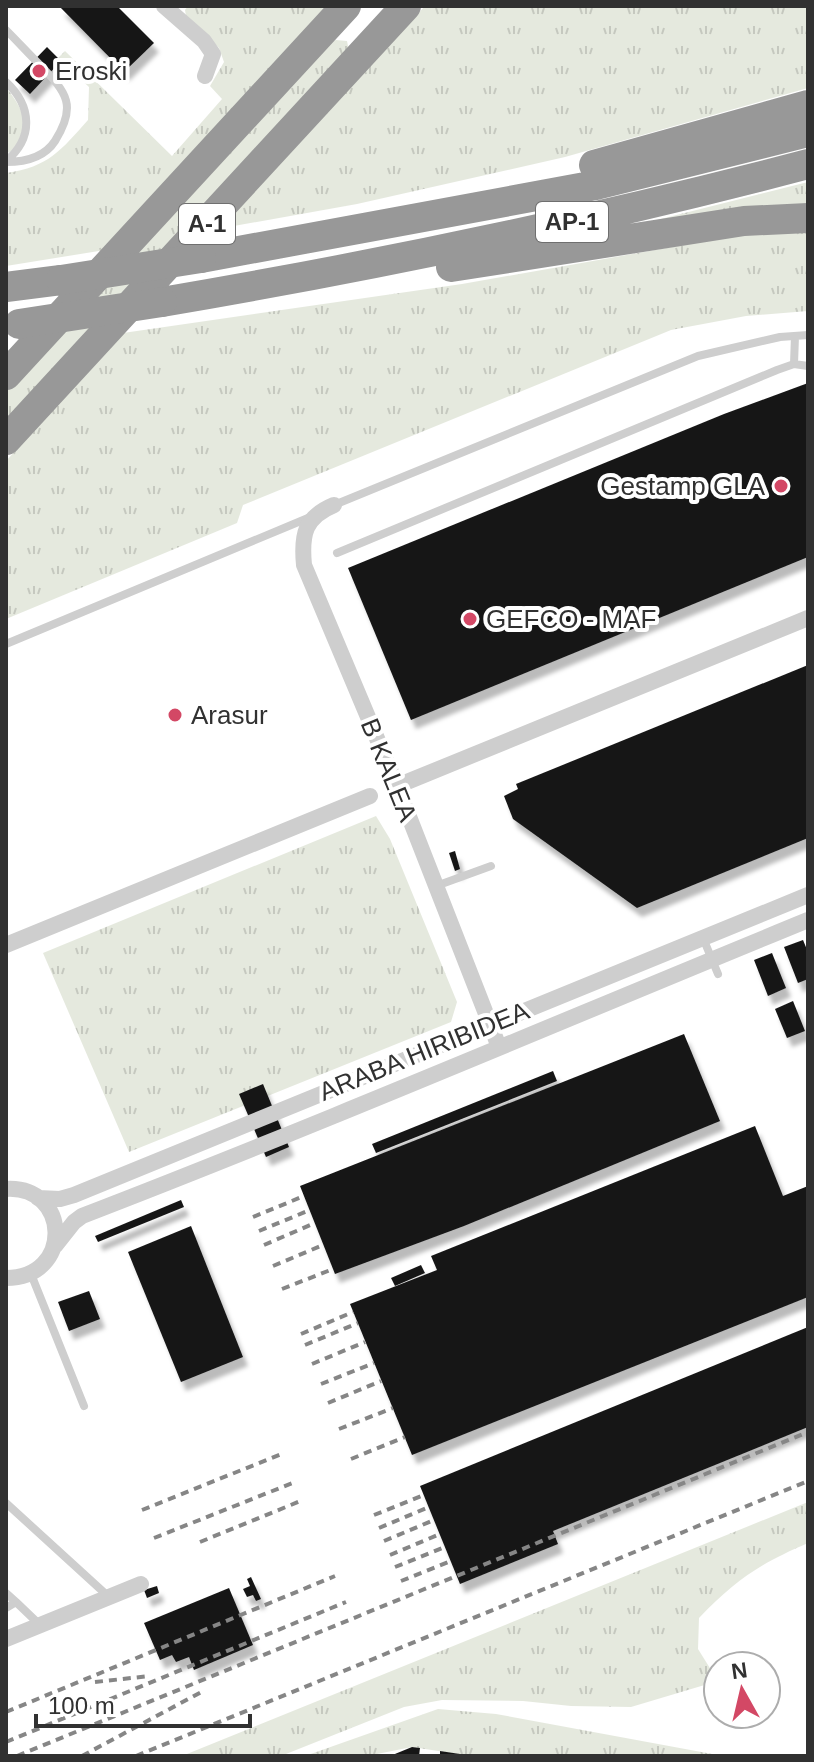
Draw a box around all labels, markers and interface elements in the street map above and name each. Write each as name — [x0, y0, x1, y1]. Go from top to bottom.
place label: Eroski — [55, 56, 127, 86]
marker: Eroski — [30, 62, 48, 80]
road number: AP-1 — [536, 202, 608, 242]
road number: A-1 — [179, 204, 235, 244]
place label: Gestamp GLA — [600, 471, 766, 501]
marker: Gestamp GLA — [772, 477, 790, 495]
place label: GEFCO - MAF — [486, 604, 656, 634]
marker: GEFCO - MAF — [461, 610, 479, 628]
place label: Arasur — [191, 700, 268, 730]
marker: Arasur — [166, 706, 184, 724]
street label: B KALEA — [355, 714, 423, 826]
street label: ARABA HIRIBIDEA — [315, 995, 534, 1107]
north arrow — [702, 1650, 782, 1730]
text: N — [730, 1657, 749, 1684]
scale bar — [36, 1678, 250, 1728]
text: 100 m — [48, 1692, 115, 1719]

